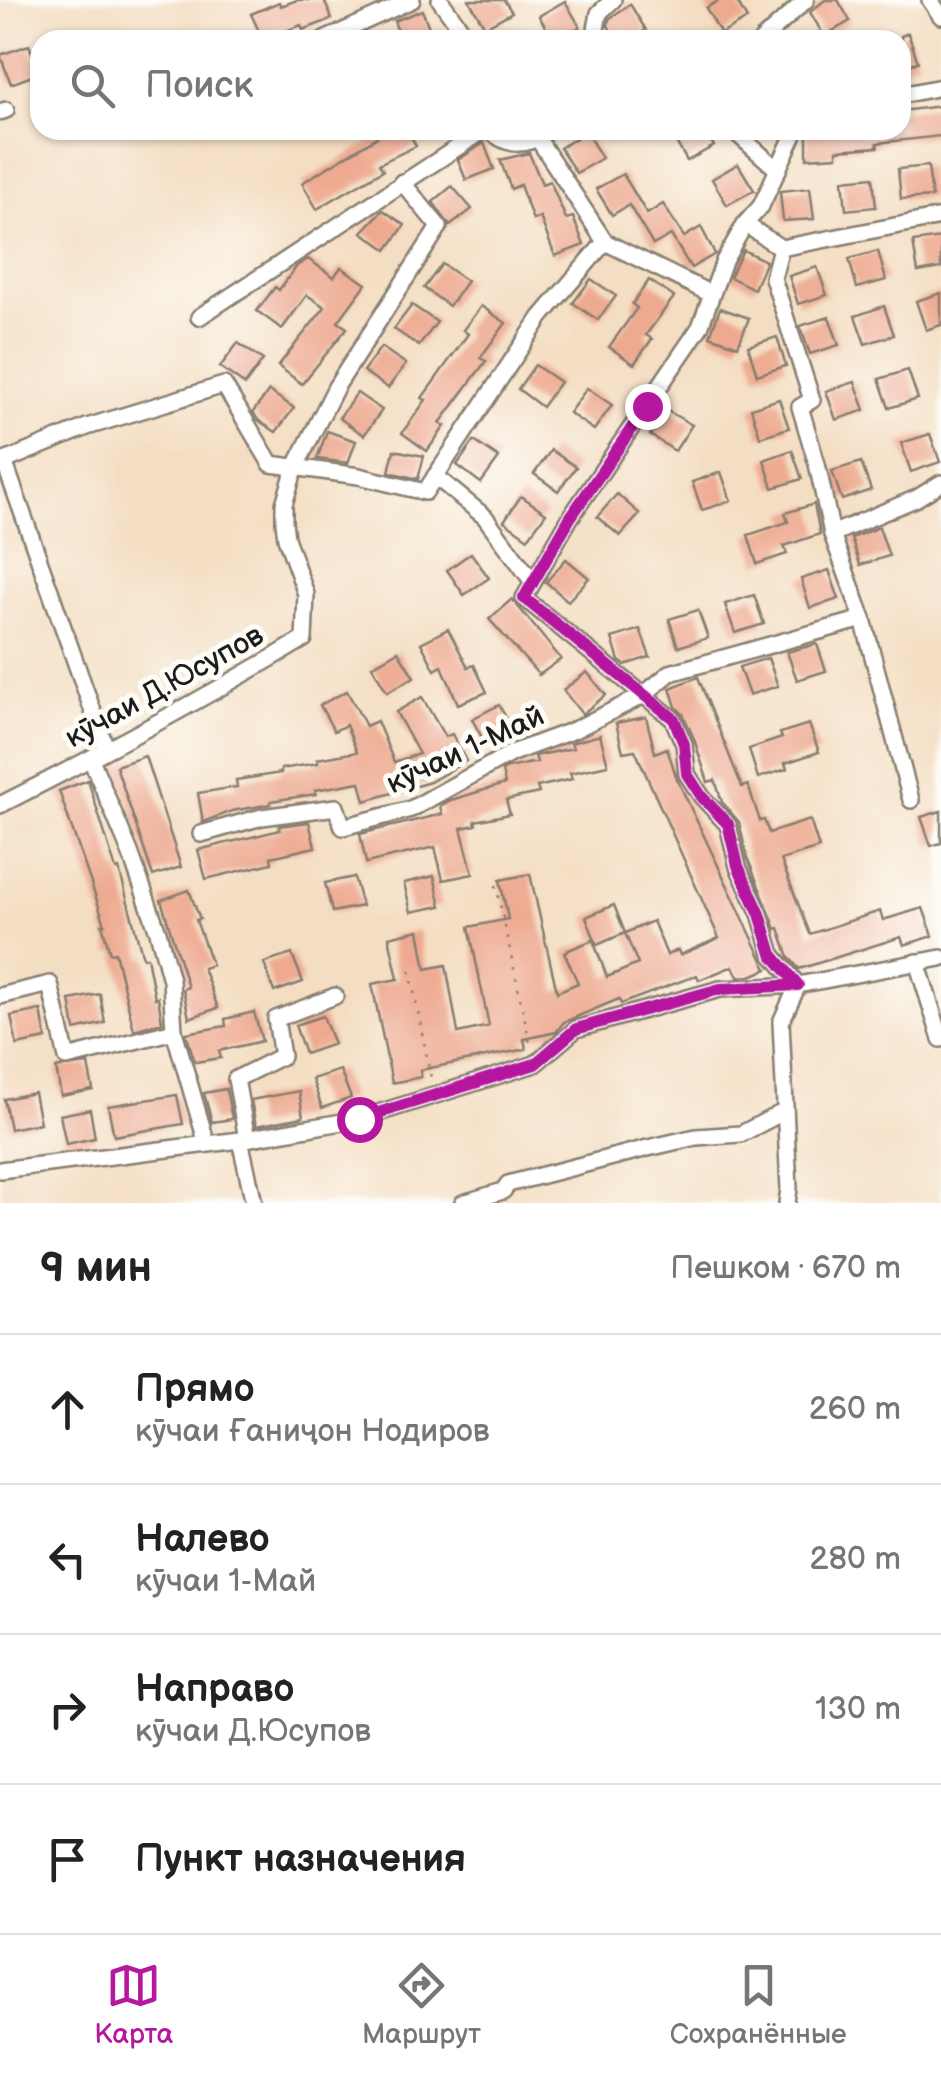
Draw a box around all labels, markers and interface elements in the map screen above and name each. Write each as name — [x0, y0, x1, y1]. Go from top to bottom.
search box — [30, 30, 911, 140]
icon: search — [65, 58, 120, 113]
text: Поиск — [145, 63, 253, 108]
route end — [625, 384, 671, 430]
street label: кӯчаи Д.Юсупов — [59, 617, 270, 756]
street label: кӯчаи 1-Май — [381, 698, 550, 802]
route start — [337, 1097, 383, 1143]
text: 9 мин — [40, 1243, 152, 1294]
text: Пешком · 670 m — [670, 1249, 901, 1288]
text: Прямо — [135, 1367, 254, 1412]
icon: ahead — [40, 1382, 95, 1437]
text: 260 m — [809, 1390, 901, 1429]
text: кӯчаи Ғаниҷон Нодиров — [135, 1412, 490, 1451]
text: Налево — [135, 1517, 270, 1562]
icon: left — [40, 1532, 95, 1587]
text: 280 m — [810, 1540, 901, 1579]
text: кӯчаи 1-Май — [135, 1562, 316, 1601]
text: Направо — [135, 1667, 294, 1712]
icon: right — [40, 1682, 95, 1737]
text: 130 m — [815, 1690, 901, 1729]
text: кӯчаи Д.Юсупов — [135, 1712, 371, 1751]
icon: arrive — [40, 1832, 95, 1887]
text: Пункт назначения — [135, 1837, 466, 1882]
tab: Карта — [94, 1958, 173, 2051]
tab: Маршрут — [362, 1958, 481, 2051]
tab: Сохранённые — [670, 1958, 847, 2051]

